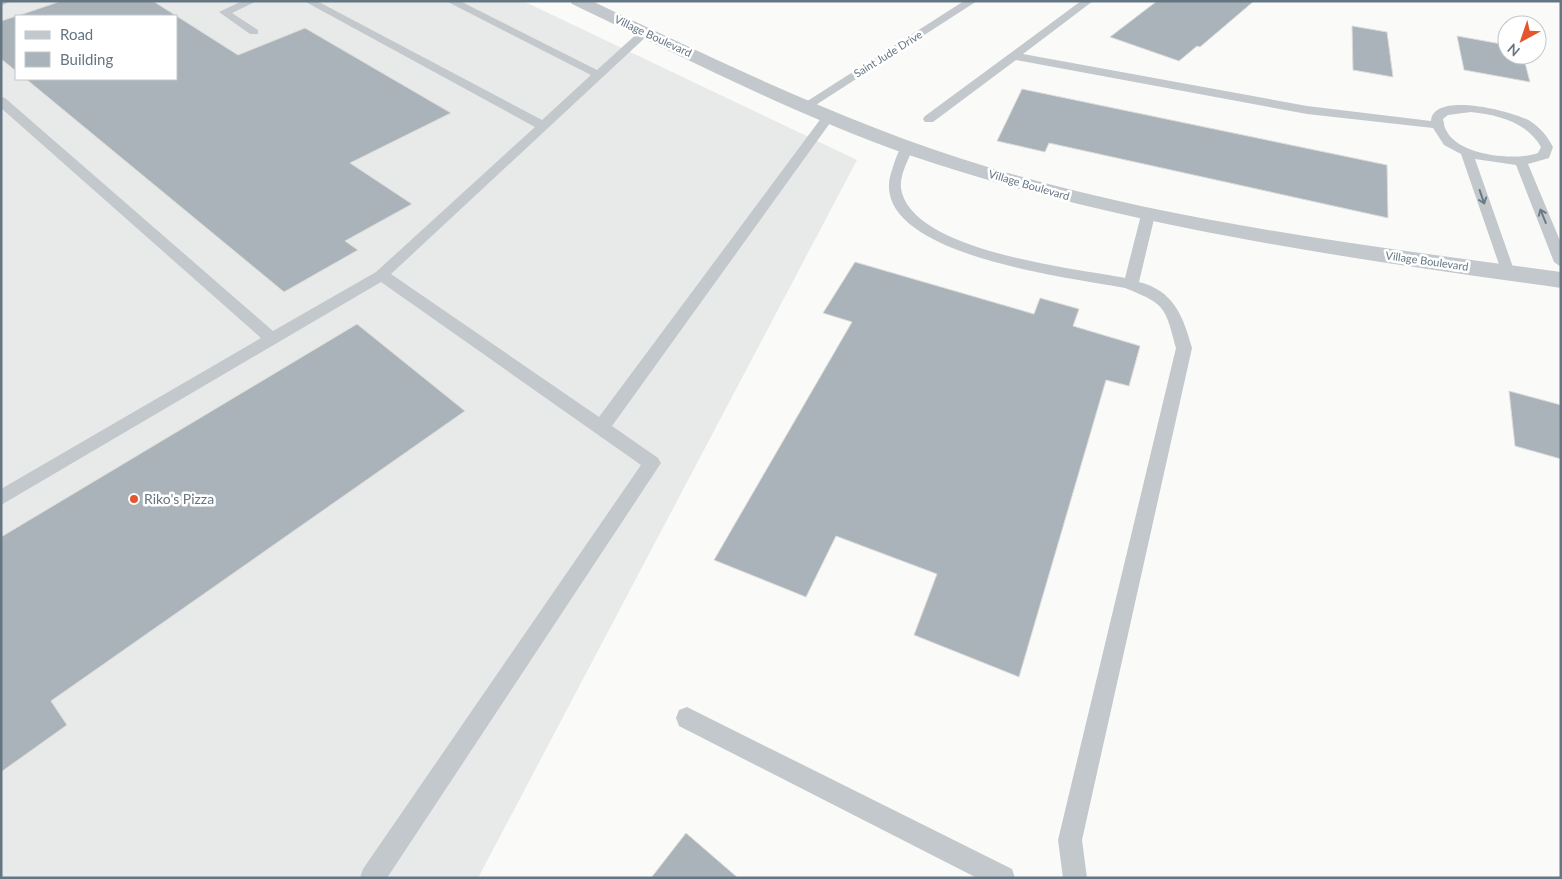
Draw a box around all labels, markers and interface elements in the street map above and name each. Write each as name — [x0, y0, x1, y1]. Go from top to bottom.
street label: Village Boulevard — [613, 12, 694, 59]
legend — [15, 15, 178, 80]
north arrow — [1497, 15, 1547, 65]
text: Road — [60, 25, 93, 43]
street label: Saint Jude Drive — [851, 27, 924, 80]
text: N — [1504, 40, 1523, 60]
text: Building — [60, 50, 113, 68]
street label: Village Boulevard — [987, 167, 1071, 202]
one-way arrow — [1478, 189, 1487, 205]
one-way arrow — [1537, 209, 1546, 224]
street label: Village Boulevard — [1385, 248, 1469, 273]
place label: Riko's Pizza — [144, 490, 214, 507]
marker: Riko's Pizza — [128, 493, 140, 505]

